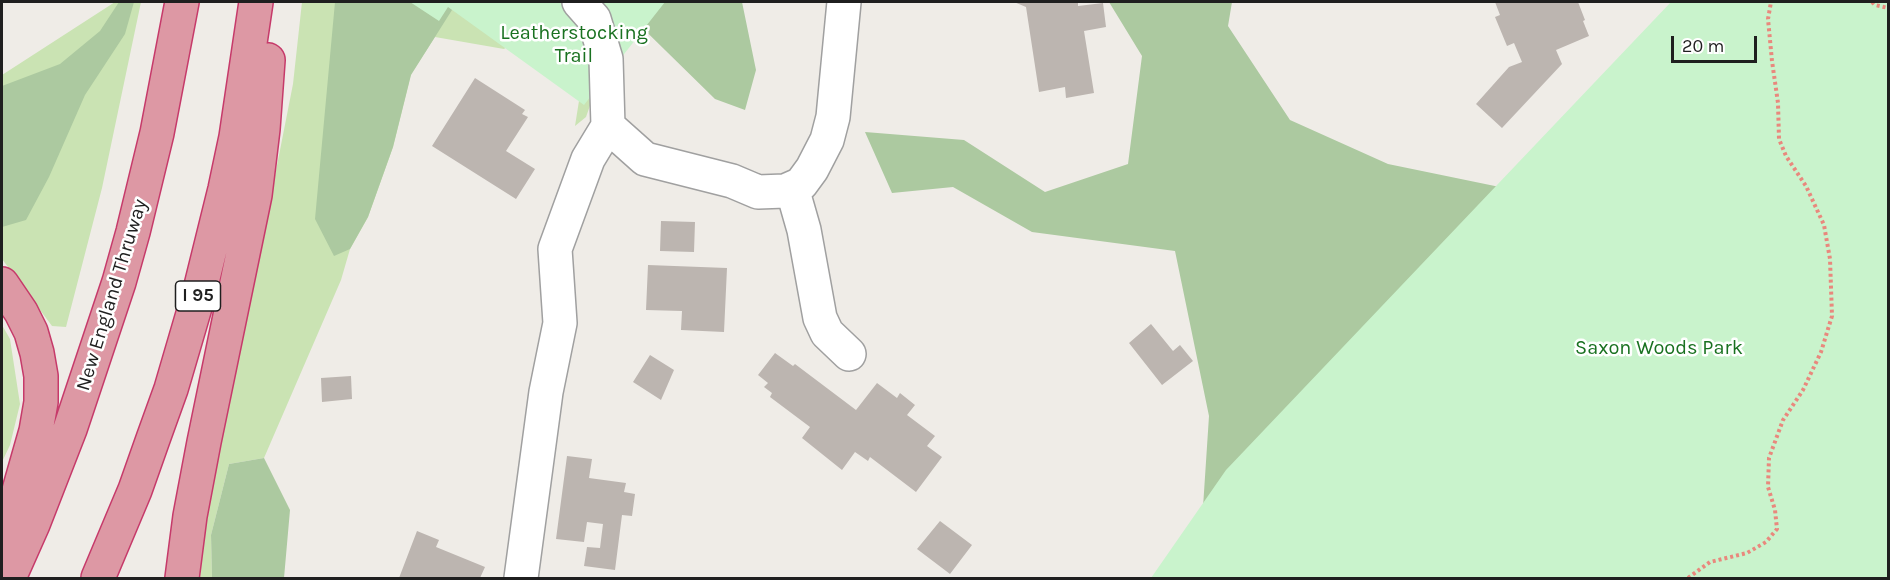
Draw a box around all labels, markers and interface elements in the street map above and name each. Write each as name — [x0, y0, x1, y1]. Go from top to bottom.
park label: Leatherstocking Trail — [500, 21, 648, 68]
scale bar — [1674, 24, 1760, 62]
text: 20 m — [1682, 35, 1724, 57]
street label: New England Thruway — [71, 196, 153, 394]
road number: I 95 — [176, 281, 220, 311]
park label: Saxon Woods Park — [1575, 336, 1743, 360]

